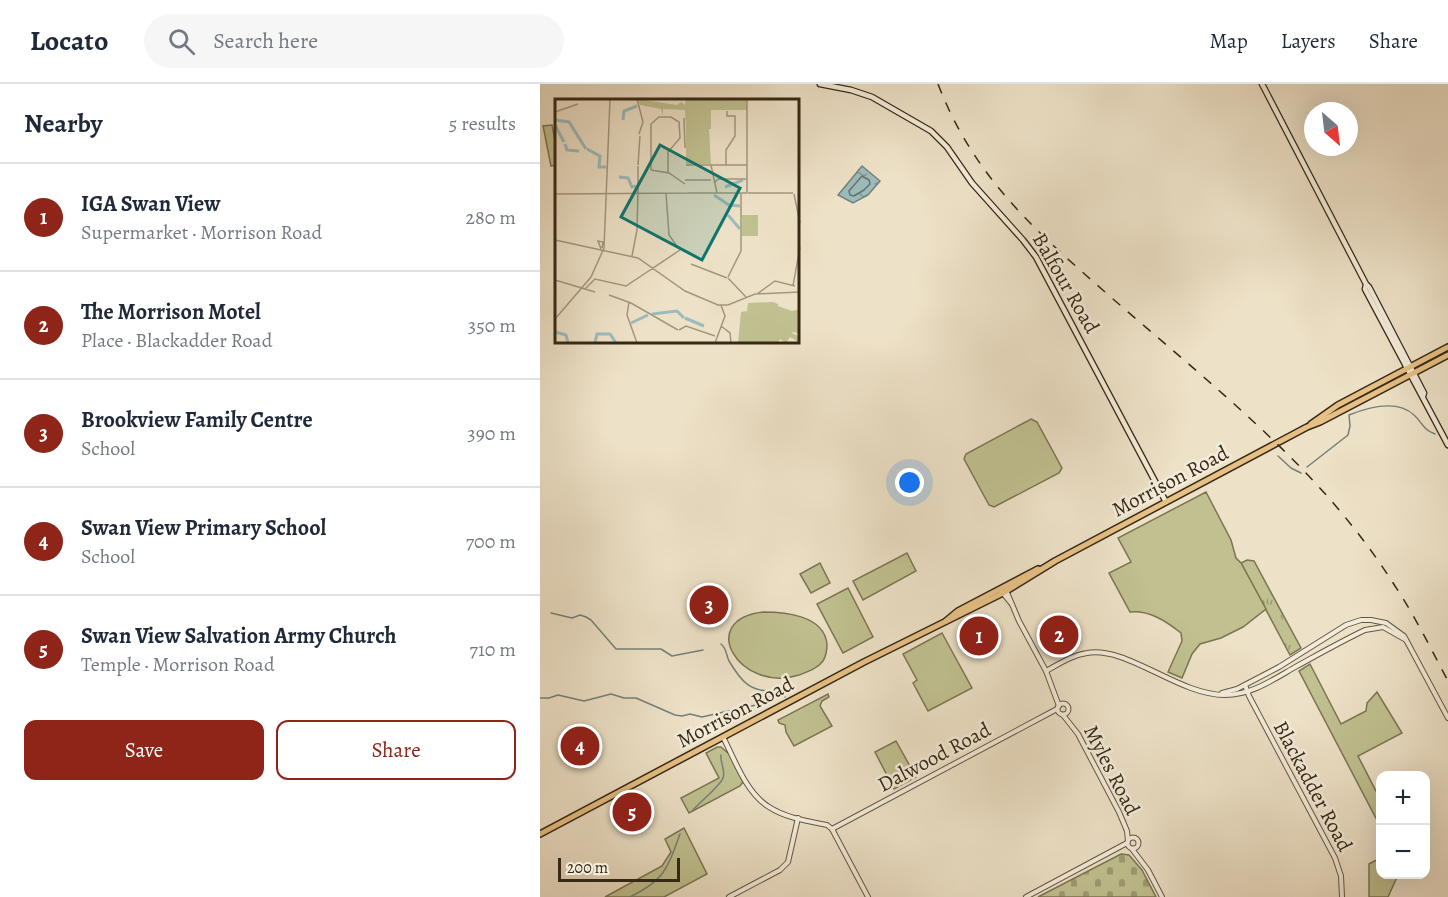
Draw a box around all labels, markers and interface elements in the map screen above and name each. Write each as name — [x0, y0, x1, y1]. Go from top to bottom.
search box — [144, 14, 564, 68]
text: Locato — [30, 22, 108, 60]
icon: search — [165, 25, 198, 58]
text: Search here — [213, 26, 318, 56]
text: Map — [1209, 27, 1248, 55]
text: Layers — [1281, 27, 1336, 55]
text: Share — [1369, 27, 1418, 55]
inset map — [555, 99, 800, 344]
north arrow — [1304, 102, 1358, 156]
text: Nearby — [24, 106, 103, 141]
text: 5 results — [449, 110, 516, 137]
text: IGA Swan View — [81, 189, 220, 219]
text: 1 — [40, 204, 47, 231]
text: 280 m — [466, 204, 516, 231]
text: Supermarket · Morrison Road — [81, 219, 322, 246]
street label: Balfour Road — [1026, 228, 1106, 339]
text: The Morrison Motel — [81, 297, 261, 327]
text: 2 — [39, 312, 48, 339]
text: 350 m — [468, 312, 516, 339]
text: Place · Blackadder Road — [81, 327, 272, 354]
text: Brookview Family Centre — [81, 405, 313, 435]
text: 3 — [39, 420, 48, 447]
text: 390 m — [467, 420, 516, 447]
text: School — [81, 435, 135, 462]
street label: Morrison Road — [1107, 438, 1234, 523]
your location — [895, 468, 924, 497]
text: Swan View Primary School — [81, 513, 326, 543]
text: 4 — [39, 528, 48, 555]
text: 700 m — [466, 528, 516, 555]
text: School — [81, 543, 135, 570]
pin: 3 — [690, 582, 728, 628]
pin: 2 — [1040, 612, 1078, 658]
pin: 1 — [960, 614, 998, 658]
text: Swan View Salvation Army Church — [81, 621, 396, 651]
text: 5 — [39, 636, 48, 663]
text: 710 m — [470, 636, 516, 663]
text: Temple · Morrison Road — [81, 651, 275, 678]
street label: Morrison Road — [672, 669, 799, 754]
street label: Dalwood Road — [873, 715, 996, 799]
street label: Blackadder Road — [1267, 716, 1360, 857]
button: Save — [24, 720, 264, 780]
button: Share — [276, 720, 516, 780]
street label: Myles Road — [1077, 720, 1147, 820]
pin: 4 — [560, 724, 600, 768]
map controls — [1376, 771, 1430, 879]
button: + — [1376, 771, 1430, 825]
pin: 5 — [612, 790, 652, 834]
button: − — [1376, 825, 1430, 879]
scale bar — [558, 855, 680, 882]
text: 200 m — [567, 857, 608, 879]

